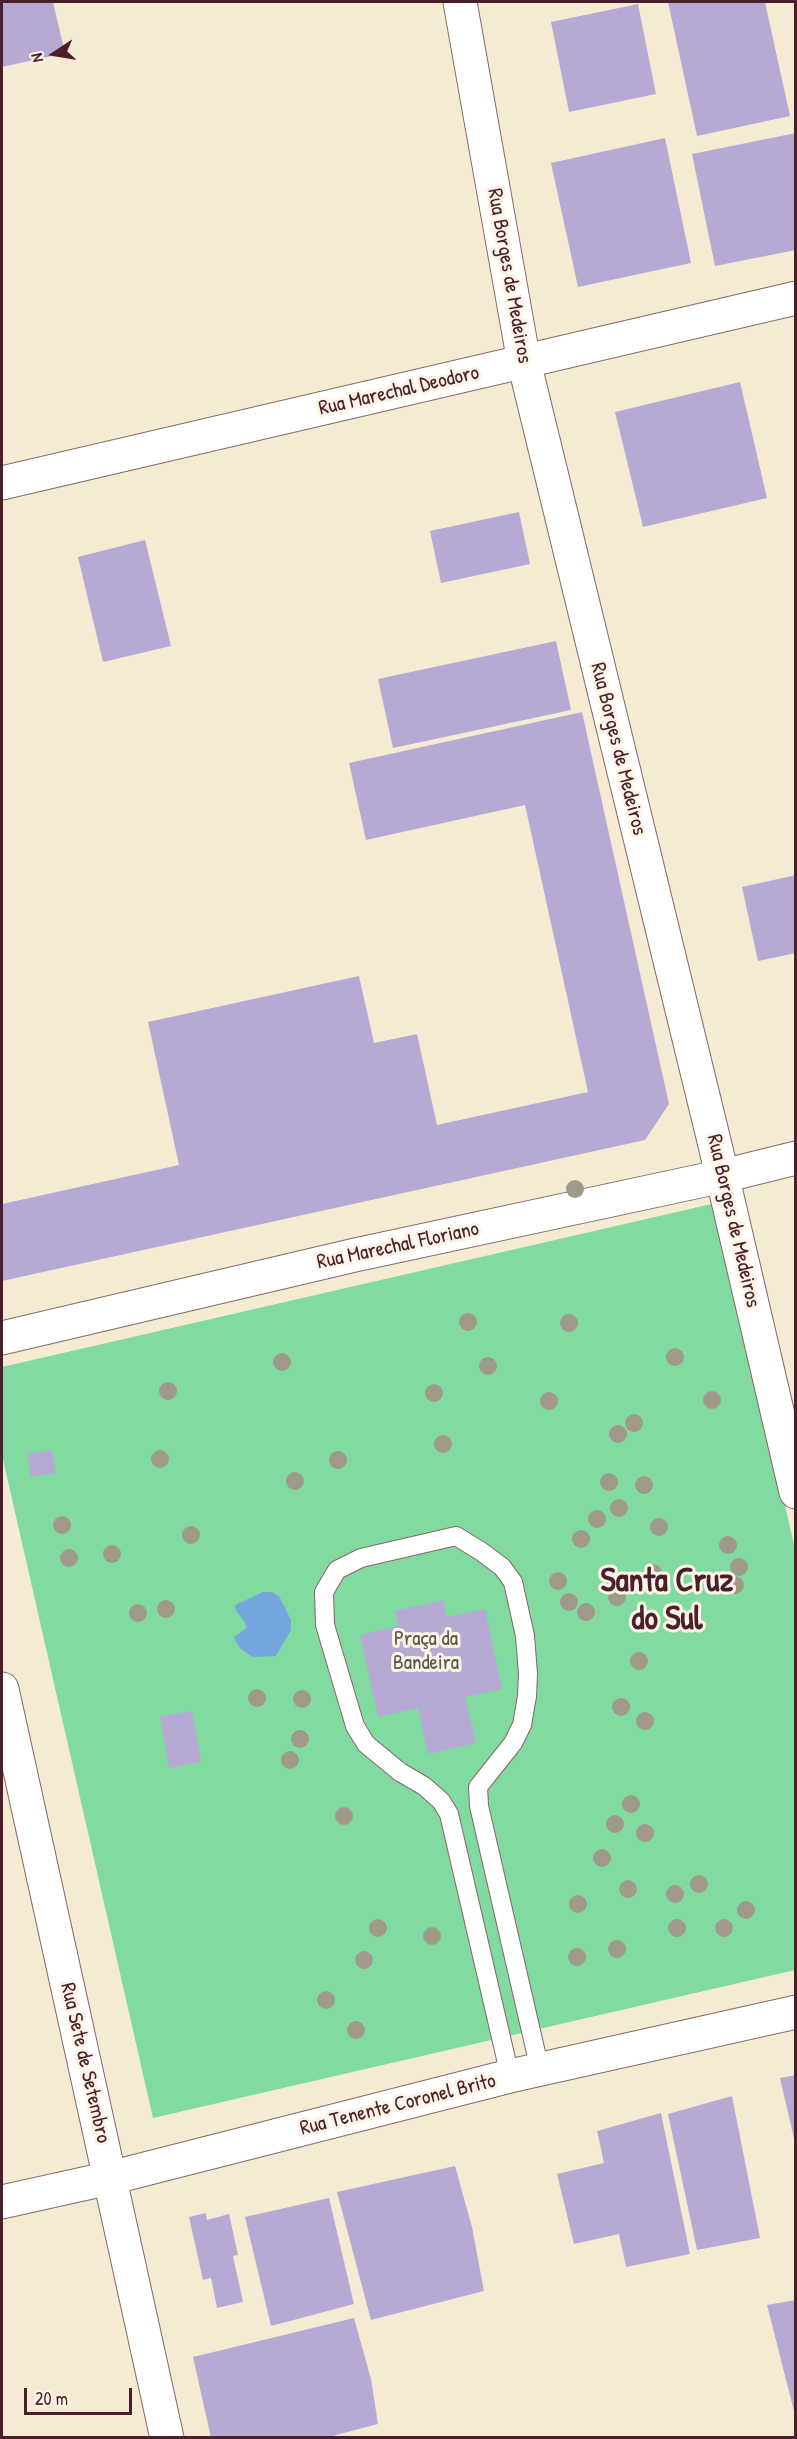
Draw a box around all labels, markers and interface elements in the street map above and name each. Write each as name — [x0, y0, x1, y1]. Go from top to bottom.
north arrow — [24, 24, 84, 84]
text: N — [25, 51, 48, 64]
street label: Rua Borges de Medeiros — [481, 187, 537, 365]
street label: Rua Marechal Deodoro — [316, 360, 482, 422]
street label: Rua Borges de Medeiros — [584, 660, 652, 838]
street label: Rua Borges de Medeiros — [701, 1132, 765, 1310]
street label: Rua Marechal Floriano — [315, 1217, 481, 1275]
district label: Santa Cruz do Sul — [601, 1562, 733, 1640]
park label: Praça da Bandeira — [393, 1626, 459, 1676]
street label: Rua Sete de Setembro — [54, 1980, 116, 2146]
street label: Rua Tenente Coronel Brito — [298, 2068, 498, 2142]
scale bar — [27, 2376, 135, 2414]
text: 20 m — [35, 2386, 68, 2411]

